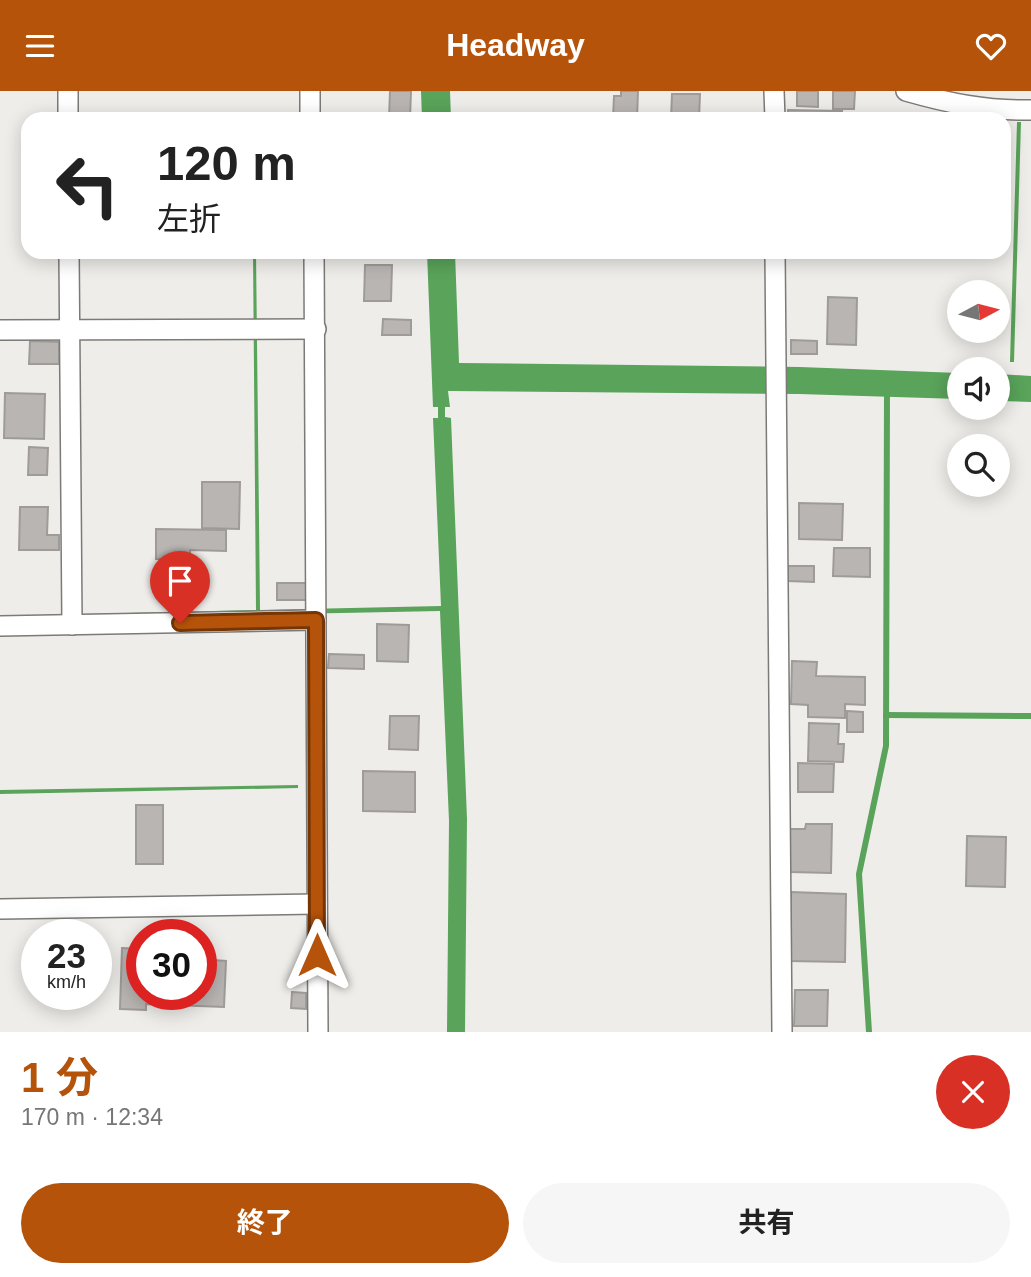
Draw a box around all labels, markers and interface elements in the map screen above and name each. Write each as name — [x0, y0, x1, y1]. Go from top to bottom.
icon: menu — [21, 27, 59, 65]
text: Headway — [446, 27, 585, 63]
icon: heart — [972, 27, 1010, 65]
text: 120 m — [157, 136, 296, 190]
icon: left — [42, 140, 133, 231]
text: 左折 — [157, 201, 221, 237]
north arrow — [947, 280, 1010, 343]
map controls — [947, 280, 1010, 497]
button: sound — [947, 357, 1010, 420]
button: search — [947, 434, 1010, 497]
pin — [150, 551, 210, 623]
icon: arrive — [161, 562, 199, 600]
position arrow — [280, 918, 354, 992]
speed limit sign: 30 — [126, 919, 217, 1010]
text: 23 — [47, 936, 86, 975]
text: km/h — [47, 972, 86, 992]
text: 1 分 — [21, 1054, 98, 1101]
button: close — [936, 1055, 1010, 1129]
text: 170 m · 12:34 — [21, 1104, 163, 1130]
button: 終了 — [21, 1183, 509, 1263]
button: 共有 — [523, 1183, 1010, 1263]

